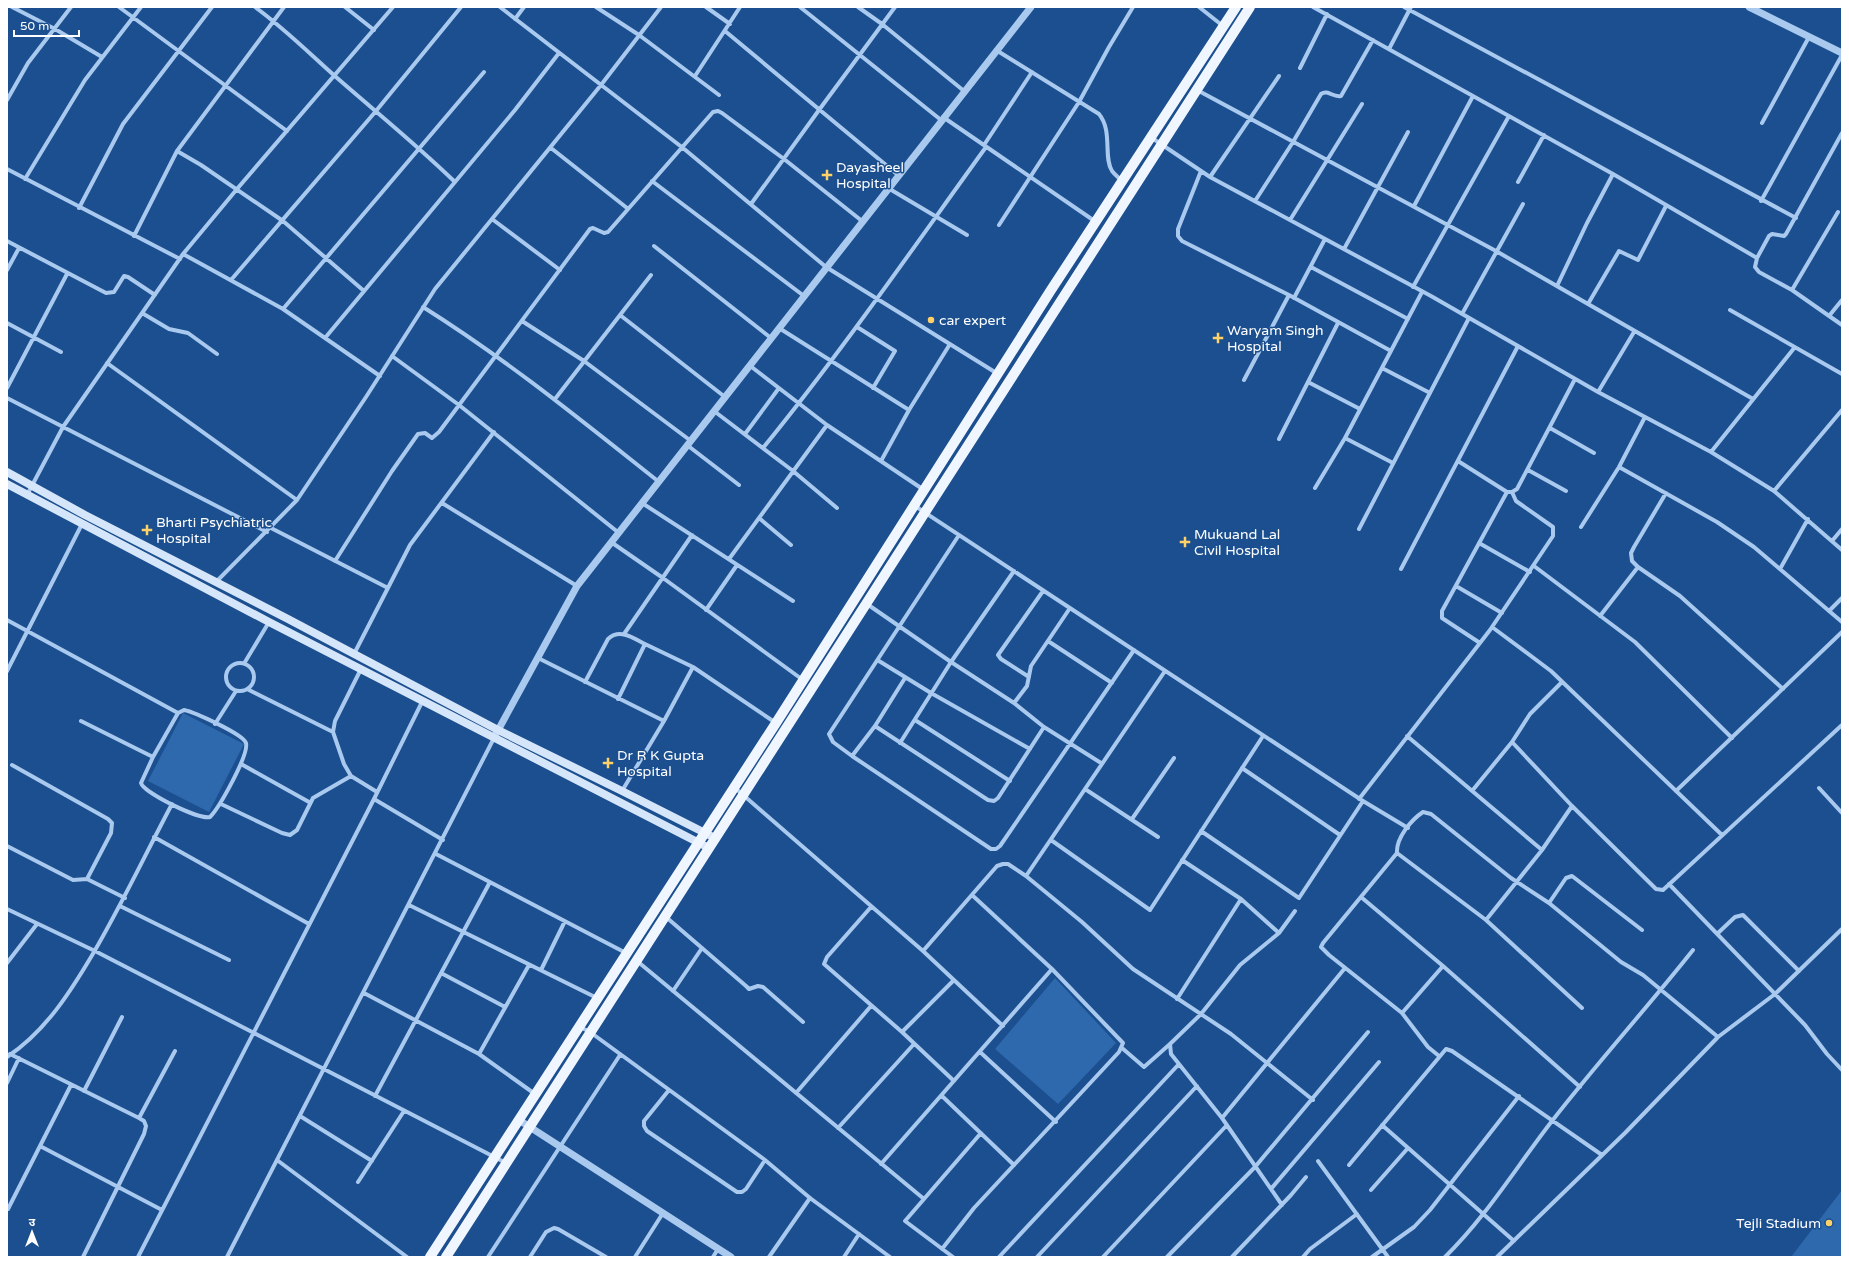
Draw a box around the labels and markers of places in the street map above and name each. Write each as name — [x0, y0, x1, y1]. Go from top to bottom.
place label: Dayasheel Hospital — [836, 159, 904, 192]
marker: Dayasheel Hospital — [821, 169, 833, 181]
place label: car expert — [939, 312, 1007, 329]
marker: car expert — [926, 315, 936, 325]
place label: Waryam Singh Hospital — [1227, 322, 1324, 355]
marker: Waryam Singh Hospital — [1212, 332, 1224, 344]
place label: Bharti Psychiatric Hospital — [156, 514, 272, 547]
marker: Bharti Psychiatric Hospital — [141, 524, 153, 536]
place label: Mukuand Lal Civil Hospital — [1194, 526, 1280, 559]
marker: Mukuand Lal Civil Hospital — [1179, 536, 1191, 548]
place label: Dr R K Gupta Hospital — [617, 747, 704, 780]
marker: Dr R K Gupta Hospital — [602, 757, 614, 769]
place label: Tejli Stadium — [1736, 1215, 1821, 1232]
marker: Tejli Stadium — [1824, 1218, 1834, 1228]

